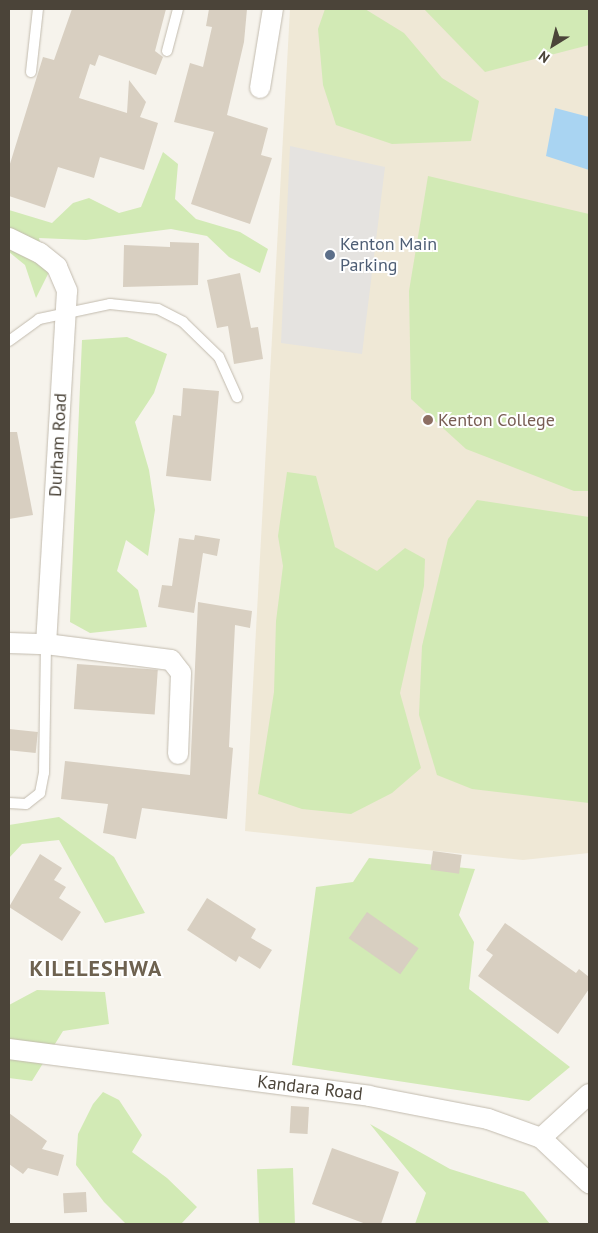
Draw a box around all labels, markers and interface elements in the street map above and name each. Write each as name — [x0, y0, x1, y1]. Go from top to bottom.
north arrow — [528, 20, 578, 70]
text: N — [535, 47, 553, 67]
place label: Kenton Main Parking — [340, 234, 437, 276]
marker: Kenton Main Parking — [324, 249, 336, 261]
street label: Durham Road — [44, 393, 72, 497]
place label: Kenton College — [438, 409, 555, 431]
marker: Kenton College — [422, 414, 434, 426]
district label: KILELESHWA — [28, 956, 164, 982]
street label: Kandara Road — [256, 1071, 364, 1105]

